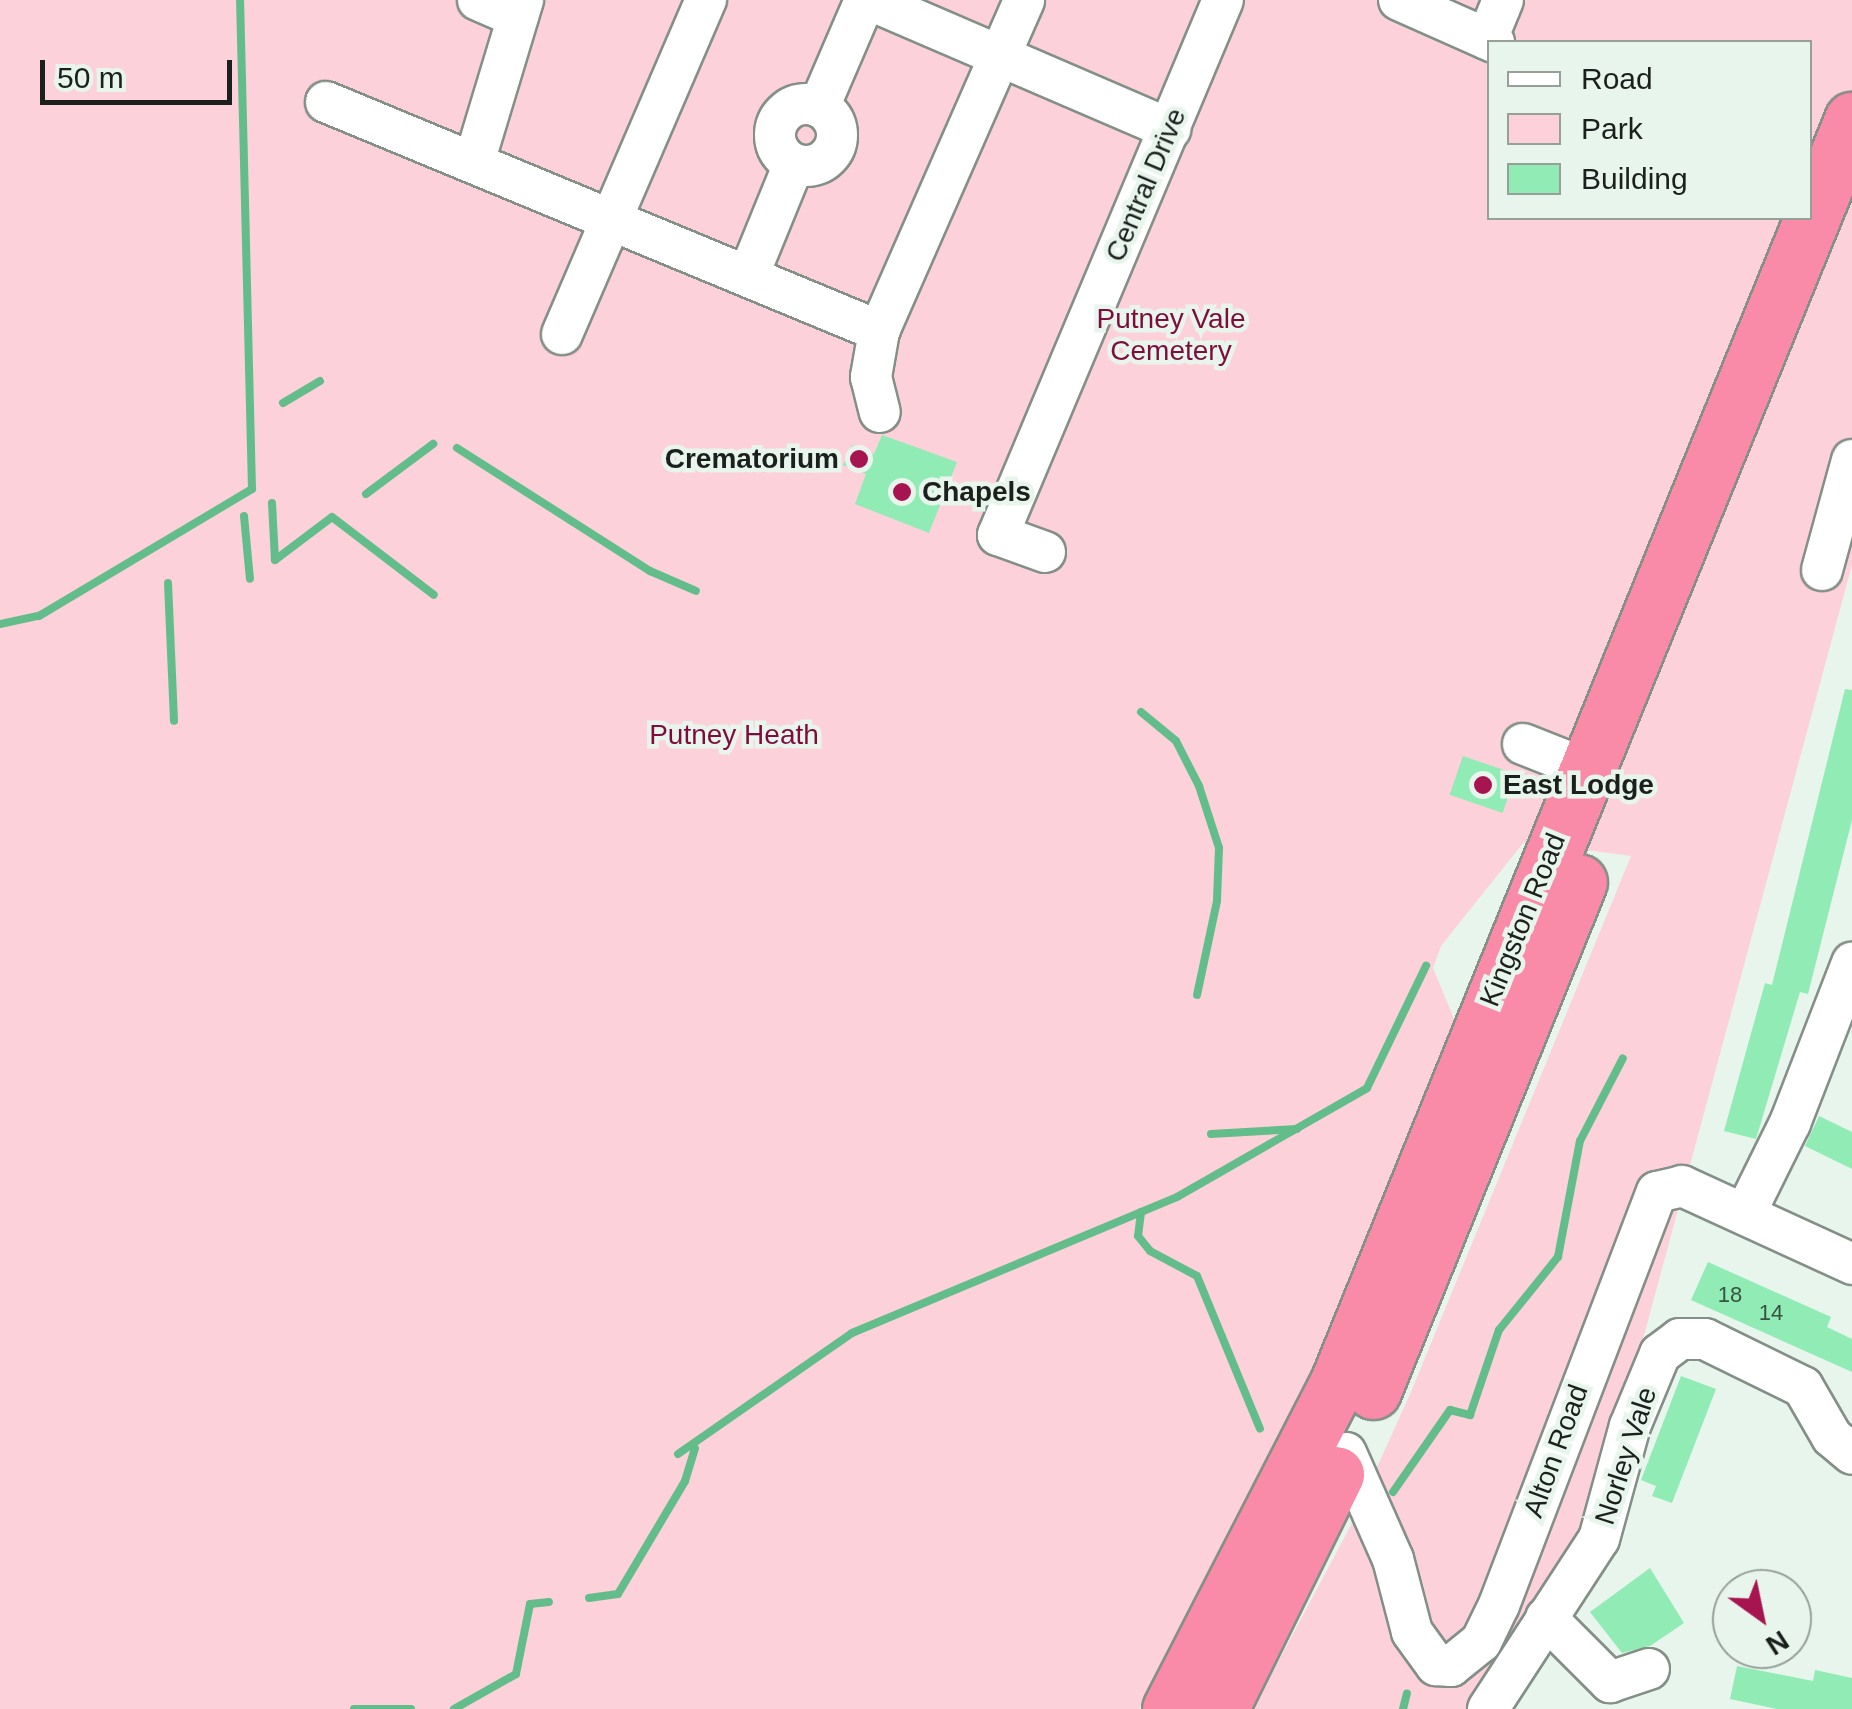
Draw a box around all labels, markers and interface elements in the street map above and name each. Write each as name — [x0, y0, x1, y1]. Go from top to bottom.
scale bar — [45, 40, 238, 102]
legend — [1487, 40, 1812, 220]
text: 50 m — [57, 61, 124, 94]
text: Road — [1581, 62, 1653, 95]
street label: Central Drive — [1099, 103, 1193, 267]
text: Park — [1581, 112, 1643, 145]
text: Building — [1581, 162, 1688, 195]
park label: Putney Vale Cemetery — [1097, 302, 1245, 368]
place label: Crematorium — [665, 442, 839, 476]
marker: Crematorium — [848, 448, 870, 470]
place label: Chapels — [922, 475, 1031, 509]
marker: Chapels — [891, 481, 913, 503]
park label: Putney Heath — [649, 718, 819, 752]
place label: East Lodge — [1503, 768, 1654, 802]
marker: East Lodge — [1472, 774, 1494, 796]
street label: Kingston Road — [1473, 829, 1573, 1011]
house number: 18 — [1718, 1282, 1742, 1308]
house number: 14 — [1759, 1300, 1783, 1326]
street label: Alton Road — [1517, 1380, 1595, 1522]
street label: Norley Vale — [1588, 1383, 1664, 1529]
north arrow — [1712, 1569, 1812, 1669]
text: N — [1761, 1624, 1794, 1661]

